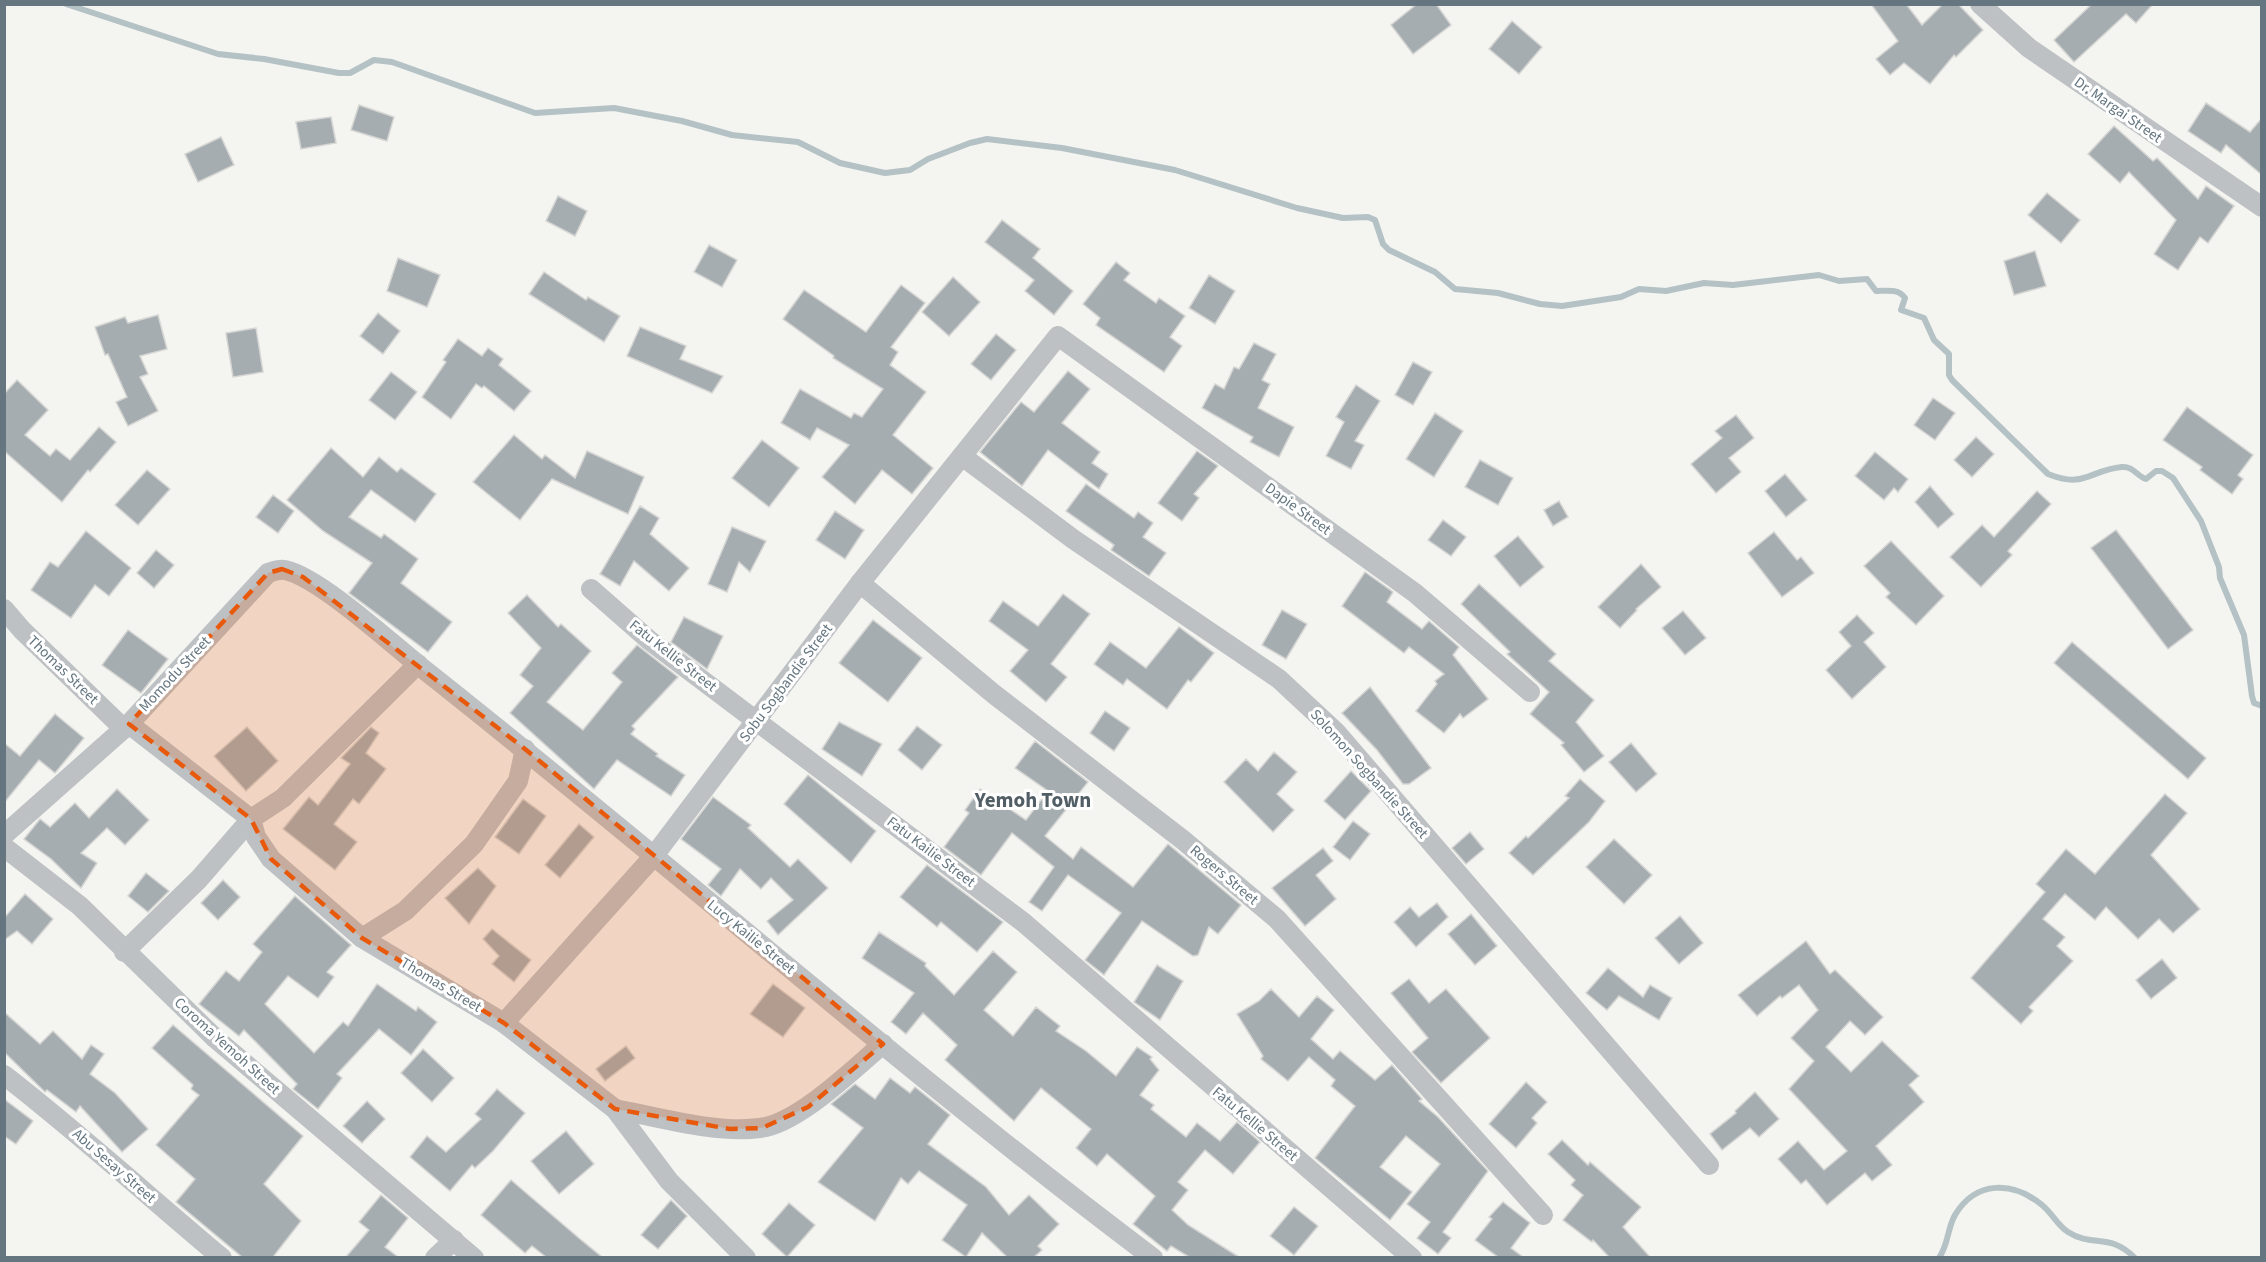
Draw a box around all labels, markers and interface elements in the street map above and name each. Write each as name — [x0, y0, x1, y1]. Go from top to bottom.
street label: Dr. Margai Street — [2070, 72, 2166, 148]
street label: Dapie Street — [1261, 478, 1335, 540]
street label: Fatu Kellie Street — [625, 615, 721, 697]
street label: Sobu Sogbandie Street — [735, 620, 837, 746]
street label: Thomas Street — [23, 631, 103, 709]
street label: Momodu Street — [134, 631, 216, 717]
street label: Solomon Sogbandie Street — [1305, 705, 1433, 843]
district label: Yemoh Town — [974, 785, 1091, 815]
street label: Fatu Kailie Street — [882, 812, 980, 892]
street label: Rogers Street — [1185, 840, 1263, 910]
street label: Lucy Kailie Street — [703, 895, 799, 979]
street label: Thomas Street — [397, 953, 485, 1017]
street label: Coroma Yemoh Street — [169, 993, 285, 1099]
street label: Fatu Kellie Street — [1208, 1082, 1302, 1166]
street label: Abu Sesay Street — [68, 1124, 160, 1208]

